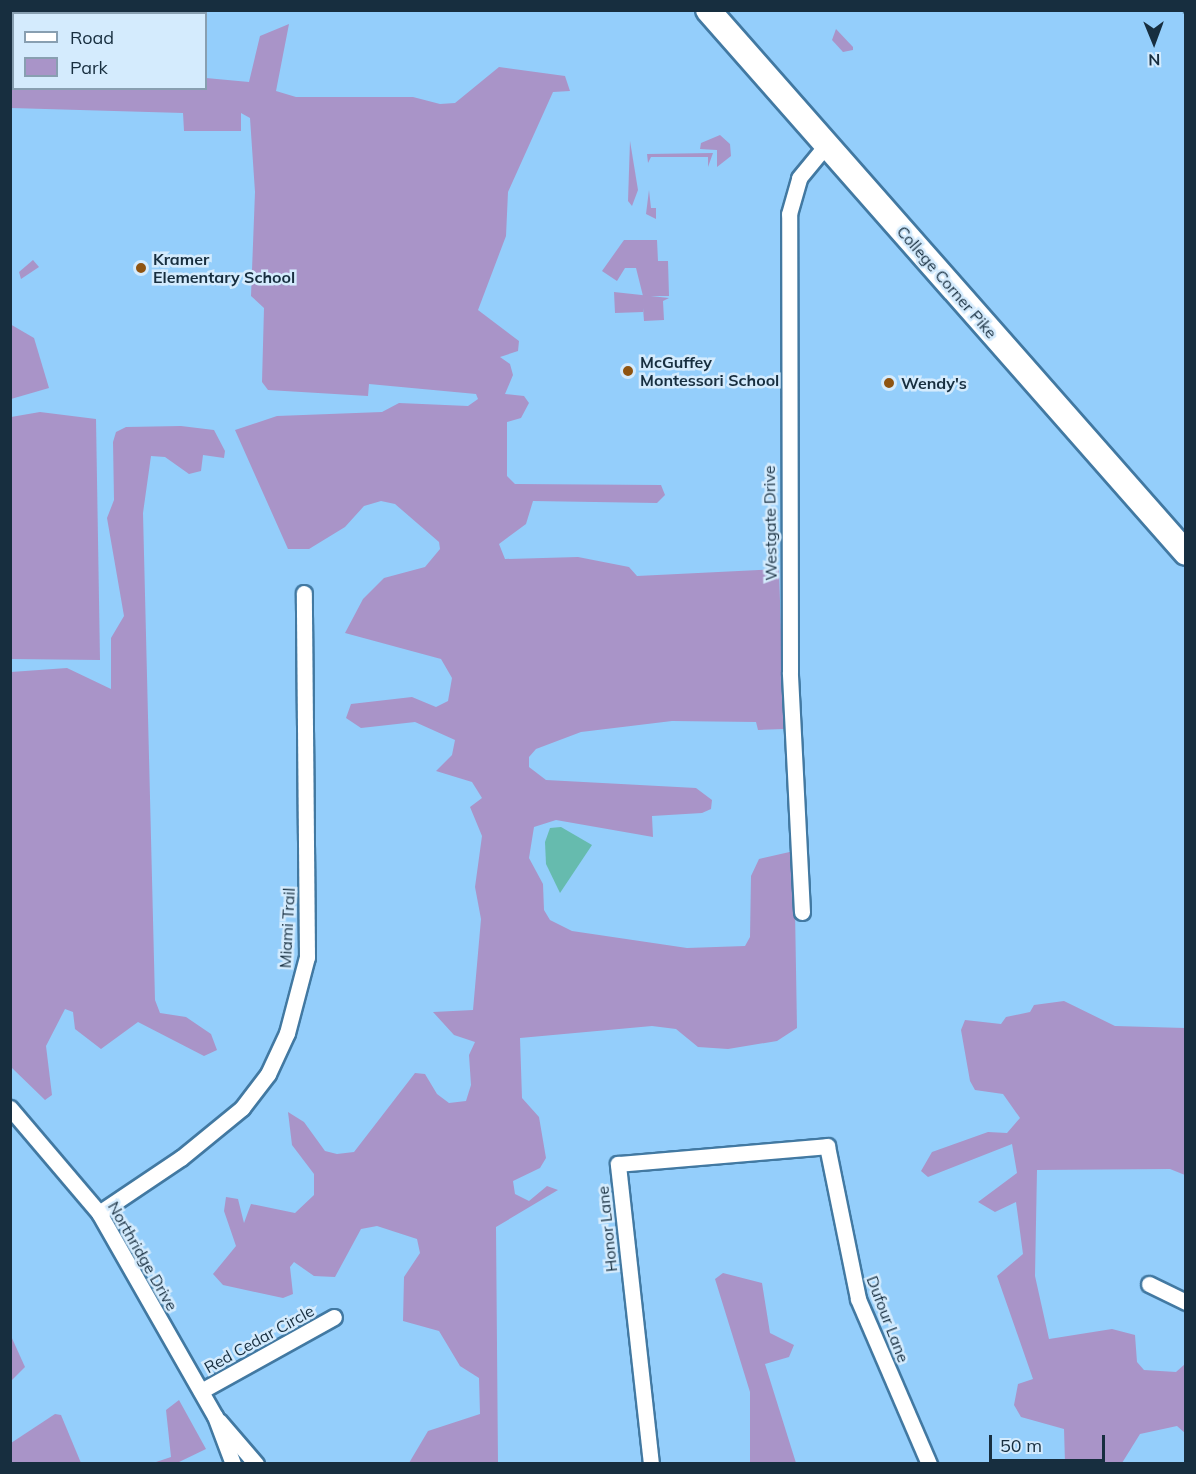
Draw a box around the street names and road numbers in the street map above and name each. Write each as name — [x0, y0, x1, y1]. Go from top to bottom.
street label: College Corner Pike — [893, 222, 1001, 342]
street label: Westgate Drive — [759, 465, 781, 581]
street label: Miami Trail — [275, 887, 299, 969]
street label: Honor Lane — [593, 1185, 621, 1273]
street label: Northridge Drive — [104, 1198, 182, 1314]
street label: Dufour Lane — [863, 1273, 913, 1365]
street label: Red Cedar Circle — [201, 1301, 317, 1377]

